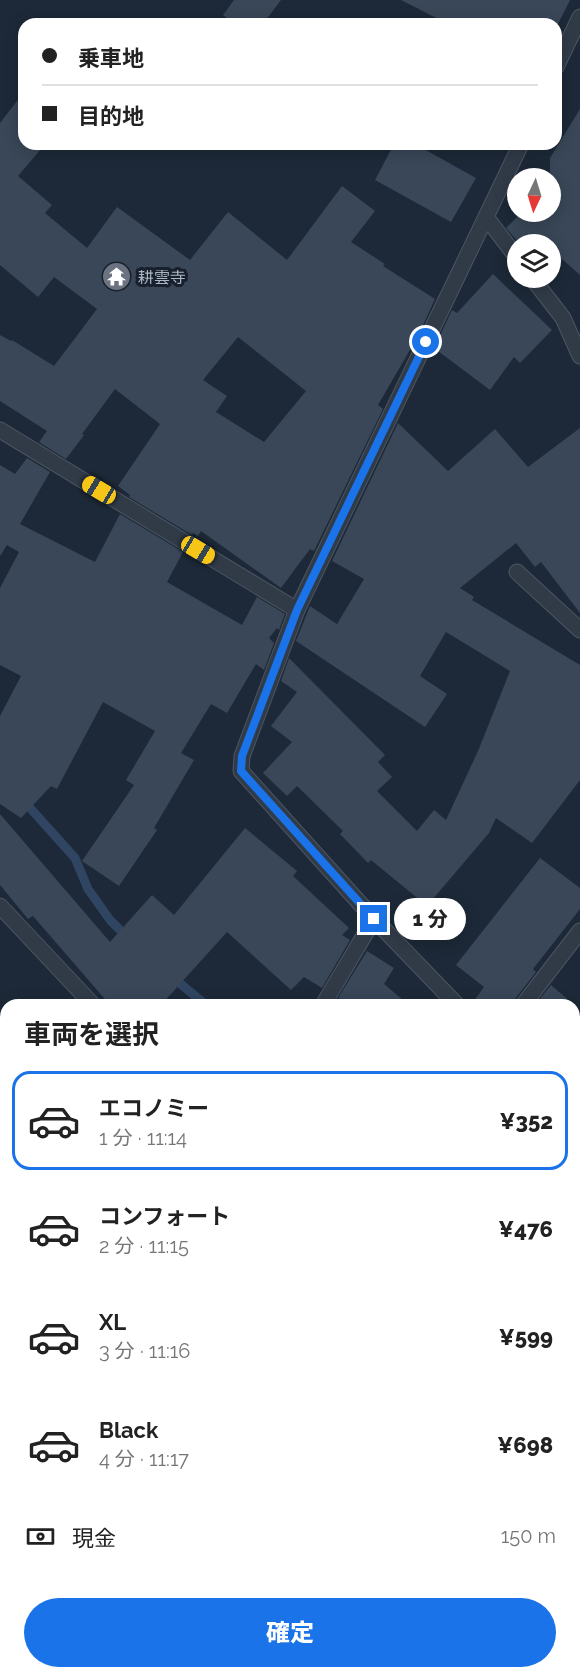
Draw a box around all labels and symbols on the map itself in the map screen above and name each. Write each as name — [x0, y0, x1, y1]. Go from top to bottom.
north arrow — [507, 168, 561, 222]
temple icon: 耕雲寺 — [101, 261, 133, 293]
place label: 耕雲寺 — [138, 268, 186, 287]
route start — [412, 328, 439, 355]
car — [79, 473, 119, 507]
car — [178, 533, 218, 567]
callout: 1 分 — [395, 898, 467, 940]
route end — [360, 905, 387, 932]

